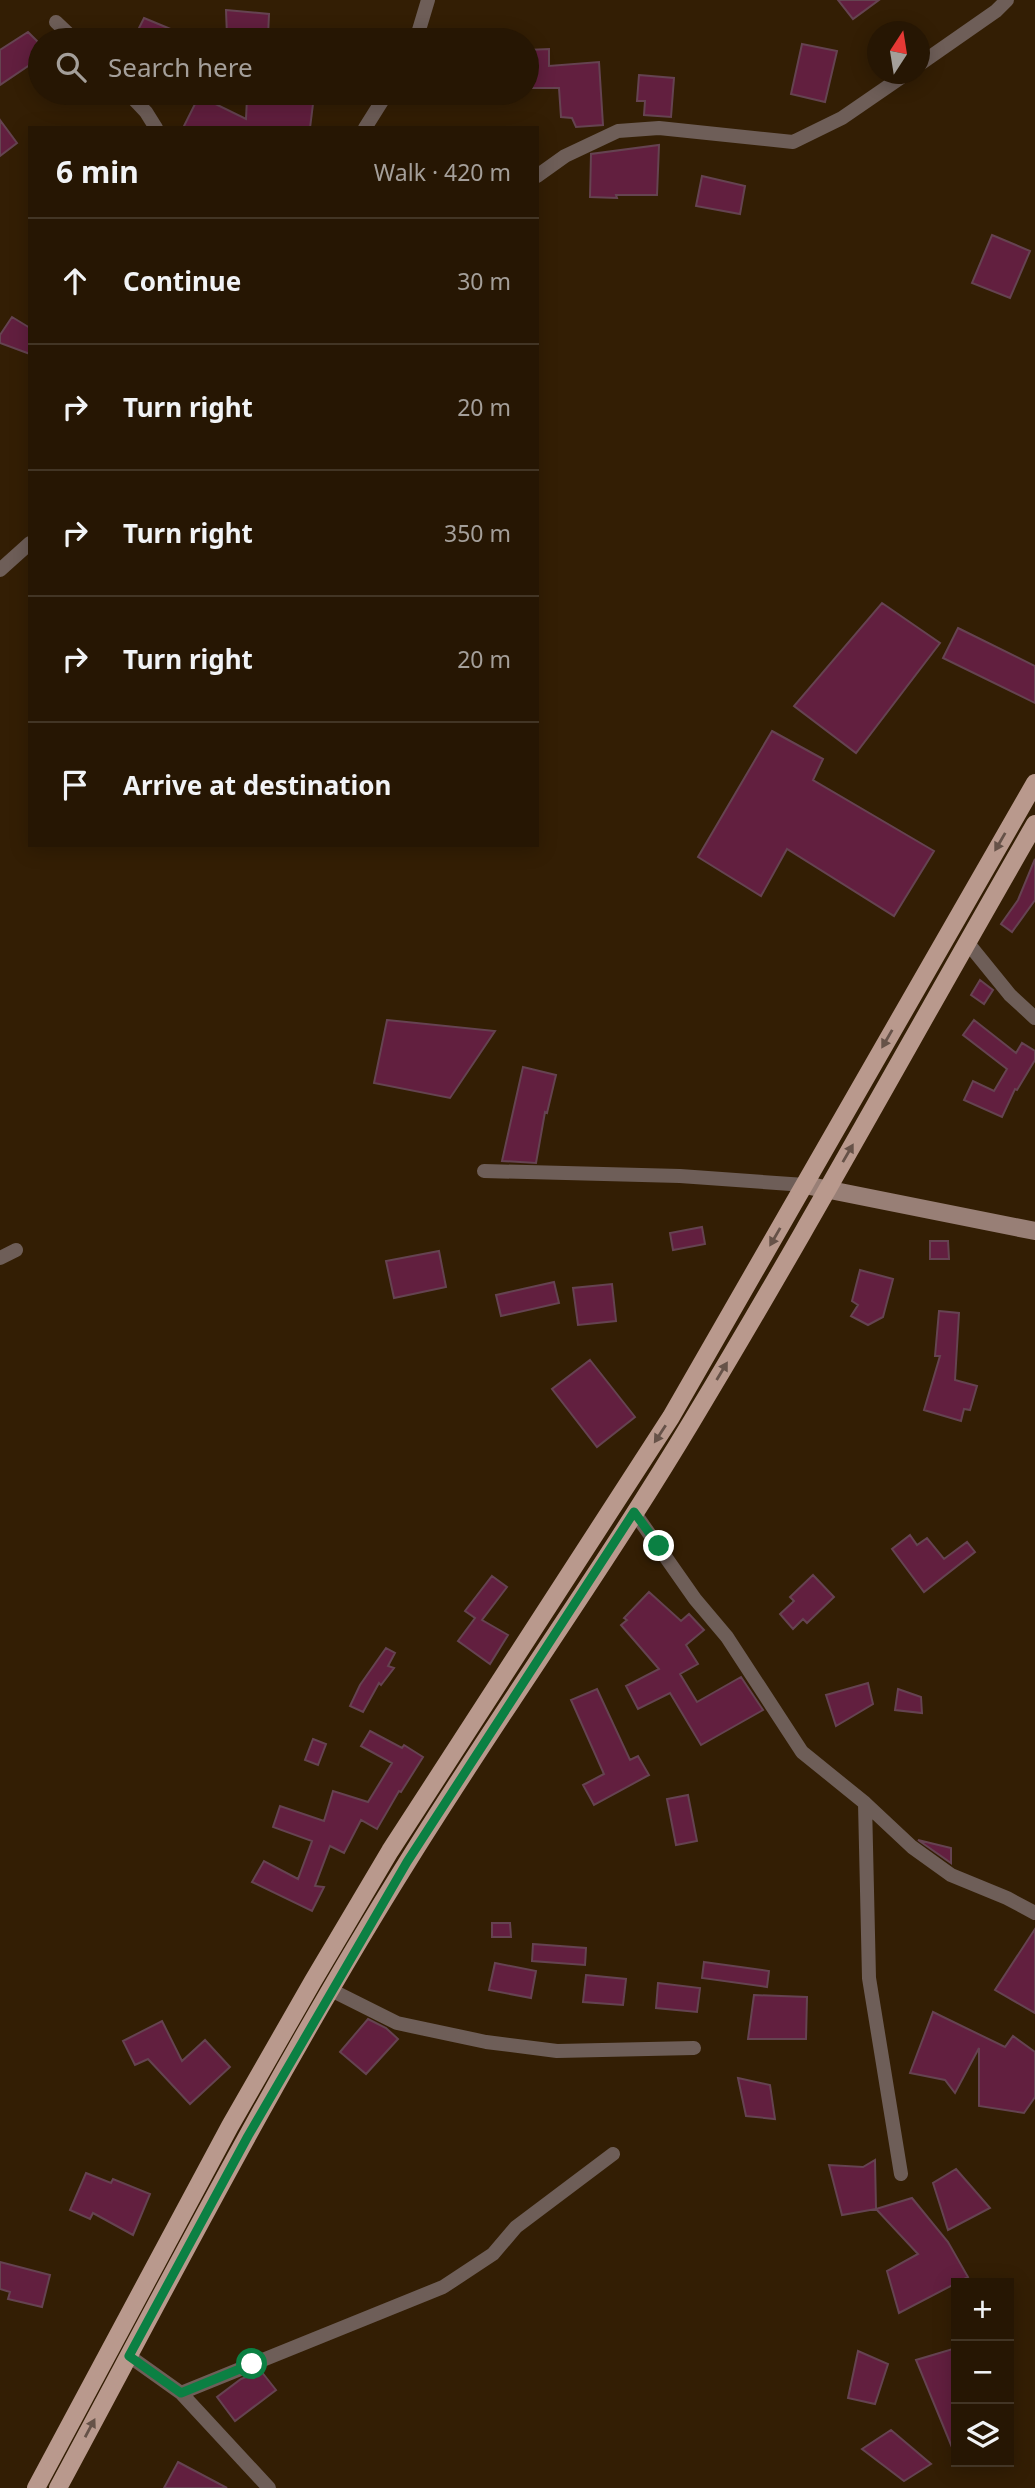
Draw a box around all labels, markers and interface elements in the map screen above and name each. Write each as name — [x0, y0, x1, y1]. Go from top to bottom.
north arrow — [867, 21, 930, 84]
search box — [28, 28, 539, 105]
icon: search — [52, 48, 90, 86]
text: Search here — [108, 49, 253, 85]
text: 6 min — [56, 151, 139, 192]
text: Walk · 420 m — [374, 156, 511, 188]
icon: ahead — [56, 262, 94, 300]
text: Continue — [123, 263, 241, 299]
text: 30 m — [457, 265, 511, 297]
icon: right — [56, 388, 94, 426]
text: Turn right — [123, 389, 253, 425]
text: 20 m — [457, 391, 511, 423]
icon: right — [56, 514, 94, 552]
text: Turn right — [123, 515, 253, 551]
text: 350 m — [444, 517, 511, 549]
icon: right — [56, 640, 94, 678]
text: Turn right — [123, 641, 253, 677]
text: 20 m — [457, 643, 511, 675]
icon: arrive — [56, 766, 94, 804]
text: Arrive at destination — [123, 767, 392, 803]
one-way arrow — [994, 833, 1007, 852]
one-way arrow — [881, 1030, 893, 1049]
one-way arrow — [842, 1143, 854, 1163]
one-way arrow — [769, 1228, 781, 1247]
one-way arrow — [716, 1362, 728, 1381]
one-way arrow — [654, 1424, 667, 1443]
route end — [643, 1530, 674, 1561]
map controls — [951, 2278, 1014, 2467]
button: + — [951, 2278, 1014, 2341]
button: − — [951, 2341, 1014, 2404]
route start — [236, 2348, 267, 2379]
button: layers — [951, 2404, 1014, 2467]
one-way arrow — [85, 2418, 96, 2438]

